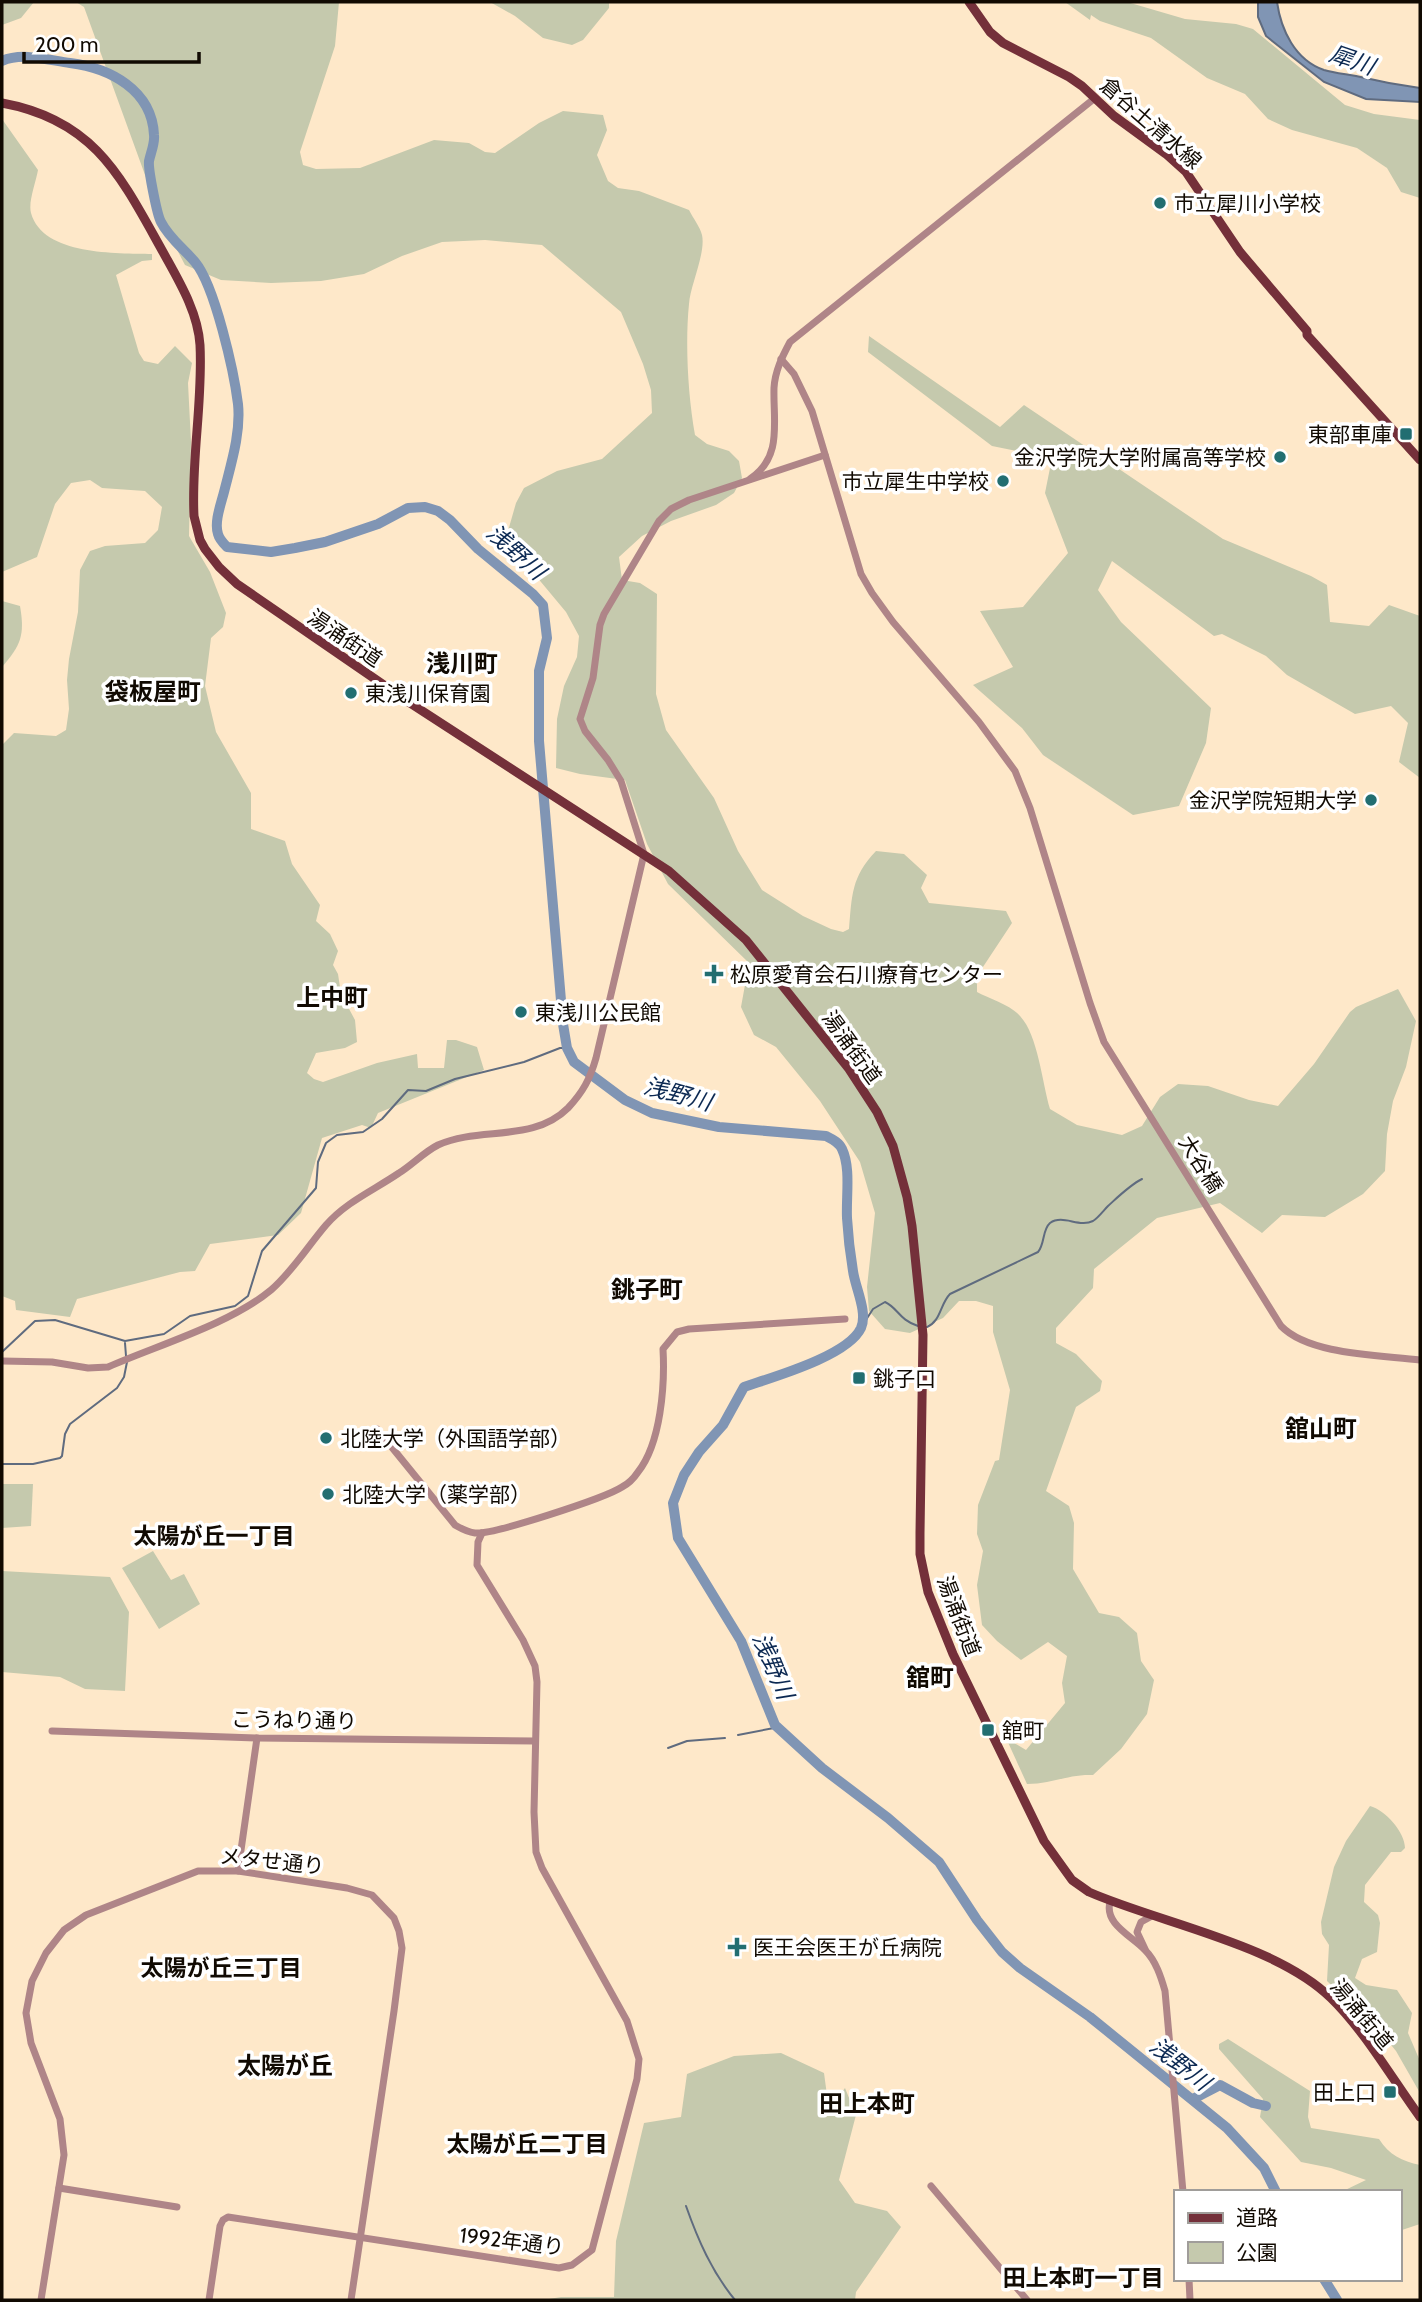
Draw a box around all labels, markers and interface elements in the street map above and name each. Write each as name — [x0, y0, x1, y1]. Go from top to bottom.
scale bar — [24, 21, 200, 65]
text: 200 m — [35, 32, 98, 57]
water label: 犀川 — [1326, 39, 1381, 82]
street label: 倉谷土清水線 — [1095, 72, 1207, 174]
place label: 市立犀川小学校 — [1174, 191, 1321, 216]
marker: 市立犀川小学校 — [1152, 195, 1168, 211]
place label: 東部車庫 — [1308, 422, 1392, 447]
marker: 東部車庫 — [1398, 426, 1414, 442]
place label: 金沢学院大学附属高等学校 — [1014, 445, 1266, 470]
marker: 金沢学院大学附属高等学校 — [1272, 449, 1288, 465]
place label: 市立犀生中学校 — [842, 469, 989, 494]
marker: 市立犀生中学校 — [995, 473, 1011, 489]
water label: 浅野川 — [481, 519, 553, 587]
street label: 湯涌街道 — [303, 604, 387, 672]
district label: 浅川町 — [426, 649, 498, 678]
district label: 袋板屋町 — [104, 677, 201, 706]
place label: 東浅川保育園 — [365, 681, 491, 706]
marker: 東浅川保育園 — [343, 685, 359, 701]
place label: 金沢学院短期大学 — [1189, 788, 1357, 813]
marker: 金沢学院短期大学 — [1363, 792, 1379, 808]
place label: 松原愛育会石川療育センター — [730, 962, 1003, 987]
marker: 松原愛育会石川療育センター — [704, 964, 724, 984]
district label: 上中町 — [296, 983, 368, 1012]
place label: 東浅川公民館 — [535, 1000, 661, 1025]
marker: 東浅川公民館 — [513, 1004, 529, 1020]
street label: 湯涌街道 — [817, 1006, 887, 1088]
water label: 浅野川 — [641, 1072, 718, 1117]
street label: 大谷橋 — [1174, 1131, 1228, 1197]
district label: 銚子町 — [611, 1275, 683, 1304]
place label: 銚子口 — [873, 1366, 936, 1391]
marker: 銚子口 — [851, 1370, 867, 1386]
district label: 舘山町 — [1285, 1414, 1357, 1443]
place label: 北陸大学（外国語学部） — [340, 1426, 571, 1451]
marker: 北陸大学（外国語学部） — [318, 1430, 334, 1446]
place label: 北陸大学（薬学部） — [342, 1482, 531, 1507]
marker: 北陸大学（薬学部） — [320, 1486, 336, 1502]
district label: 太陽が丘一丁目 — [134, 1522, 295, 1550]
street label: 湯涌街道 — [932, 1572, 986, 1660]
water label: 浅野川 — [747, 1629, 801, 1706]
district label: 舘町 — [906, 1663, 954, 1692]
street label: こうねり通り — [231, 1706, 357, 1734]
place label: 舘町 — [1002, 1718, 1044, 1743]
marker: 舘町 — [980, 1722, 996, 1738]
street label: メタせ通り — [218, 1843, 326, 1879]
place label: 医王会医王が丘病院 — [753, 1935, 942, 1960]
marker: 医王会医王が丘病院 — [727, 1937, 747, 1957]
district label: 太陽が丘三丁目 — [141, 1954, 302, 1982]
street label: 湯涌街道 — [1325, 1974, 1399, 2054]
water label: 浅野川 — [1144, 2032, 1218, 2098]
district label: 太陽が丘 — [237, 2051, 333, 2080]
place label: 田上口 — [1313, 2080, 1376, 2105]
marker: 田上口 — [1382, 2084, 1398, 2100]
district label: 田上本町 — [819, 2089, 915, 2118]
district label: 太陽が丘二丁目 — [447, 2130, 608, 2158]
legend — [1174, 2190, 1401, 2281]
text: 道路 — [1236, 2205, 1278, 2230]
street label: 1992年通り — [459, 2222, 565, 2260]
text: 公園 — [1236, 2240, 1278, 2265]
district label: 田上本町一丁目 — [1003, 2264, 1164, 2292]

